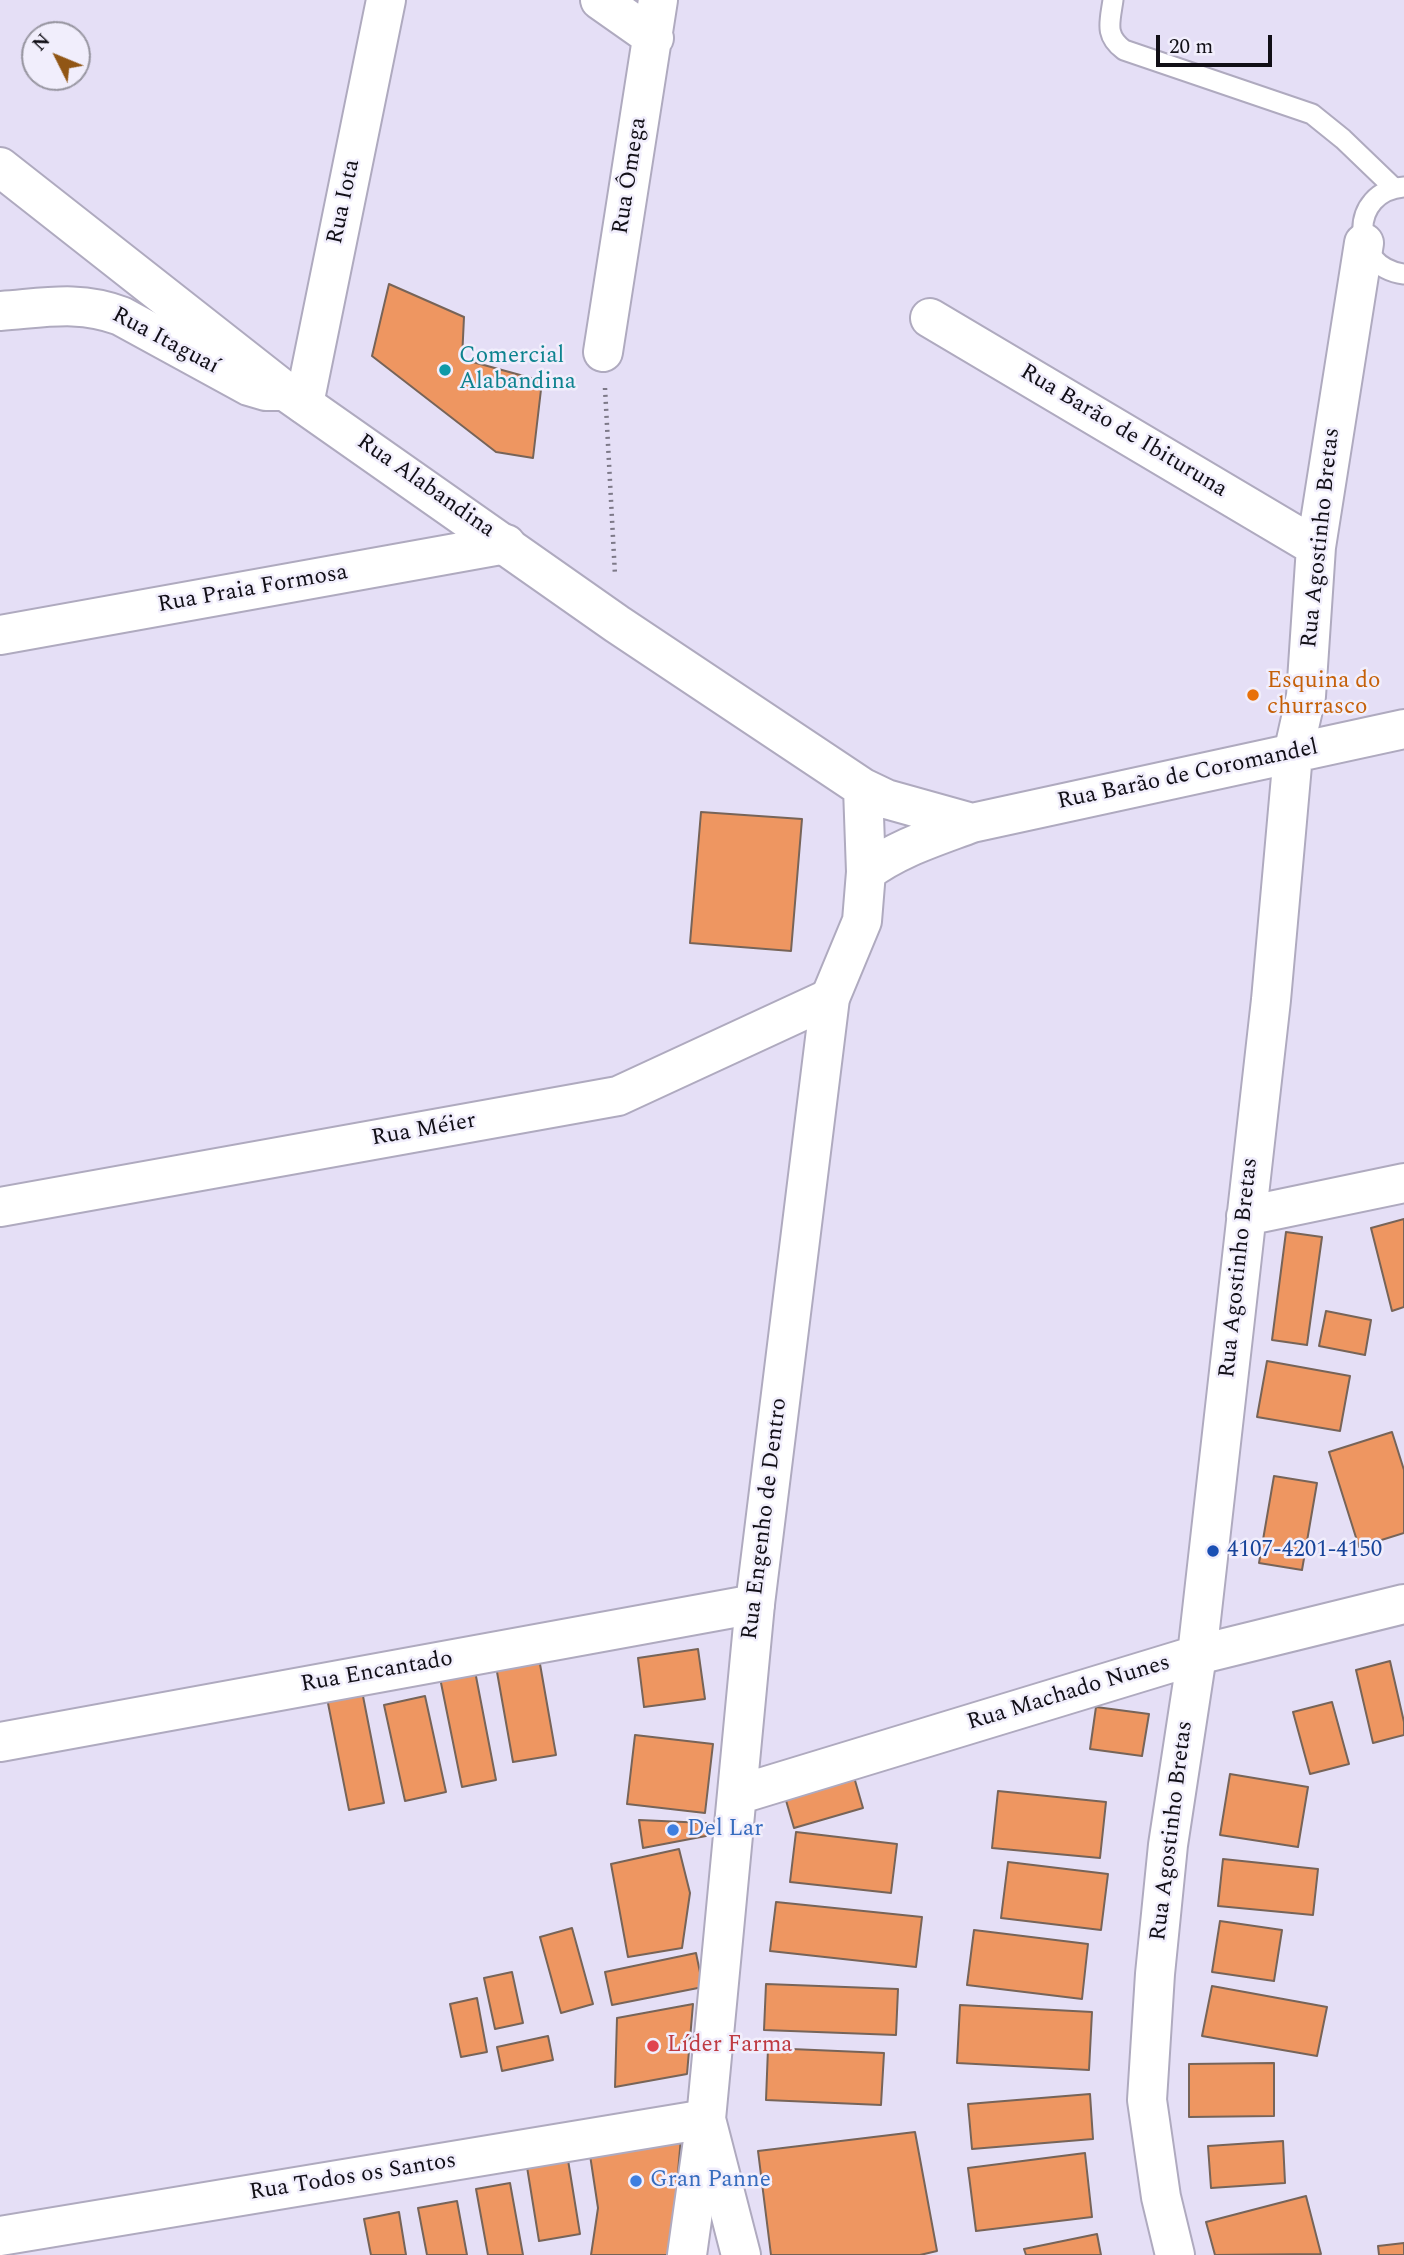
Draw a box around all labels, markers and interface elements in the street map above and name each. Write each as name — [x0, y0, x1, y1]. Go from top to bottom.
north arrow — [21, 21, 91, 91]
scale bar — [1159, 21, 1274, 65]
text: N — [26, 27, 58, 58]
text: 20 m — [1169, 31, 1213, 63]
street label: Rua Ômega — [608, 115, 654, 237]
street label: Rua Iota — [323, 157, 367, 247]
street label: Rua Itaguaí — [107, 302, 223, 382]
place label: Comercial Alabandina — [459, 343, 576, 397]
street label: Rua Barão de Ibituruna — [1014, 359, 1232, 505]
marker: Comercial Alabandina — [437, 362, 453, 378]
street label: Rua Agostinho Bretas — [1297, 426, 1347, 650]
street label: Rua Alabandina — [351, 429, 499, 545]
street label: Rua Praia Formosa — [156, 560, 350, 620]
place label: Esquina do churrasco — [1267, 668, 1380, 722]
marker: Esquina do churrasco — [1245, 687, 1261, 703]
street label: Rua Barão de Coromandel — [1055, 735, 1321, 817]
street label: Rua Méier — [370, 1108, 478, 1154]
street label: Rua Agostinho Bretas — [1215, 1156, 1265, 1380]
street label: Rua Engenho de Dentro — [737, 1396, 795, 1642]
place label: 4107-4201-4150 — [1227, 1537, 1382, 1565]
marker: 4107-4201-4150 — [1205, 1543, 1221, 1559]
street label: Rua Encantado — [299, 1646, 455, 1700]
street label: Rua Machado Nunes — [964, 1650, 1174, 1738]
street label: Rua Agostinho Bretas — [1146, 1719, 1200, 1943]
place label: Del Lar — [687, 1816, 763, 1844]
marker: Del Lar — [665, 1822, 681, 1838]
place label: Líder Farma — [667, 2032, 793, 2060]
marker: Líder Farma — [645, 2038, 661, 2054]
street label: Rua Todos os Santos — [248, 2148, 458, 2208]
place label: Gran Panne — [650, 2167, 771, 2195]
marker: Gran Panne — [628, 2173, 644, 2189]

